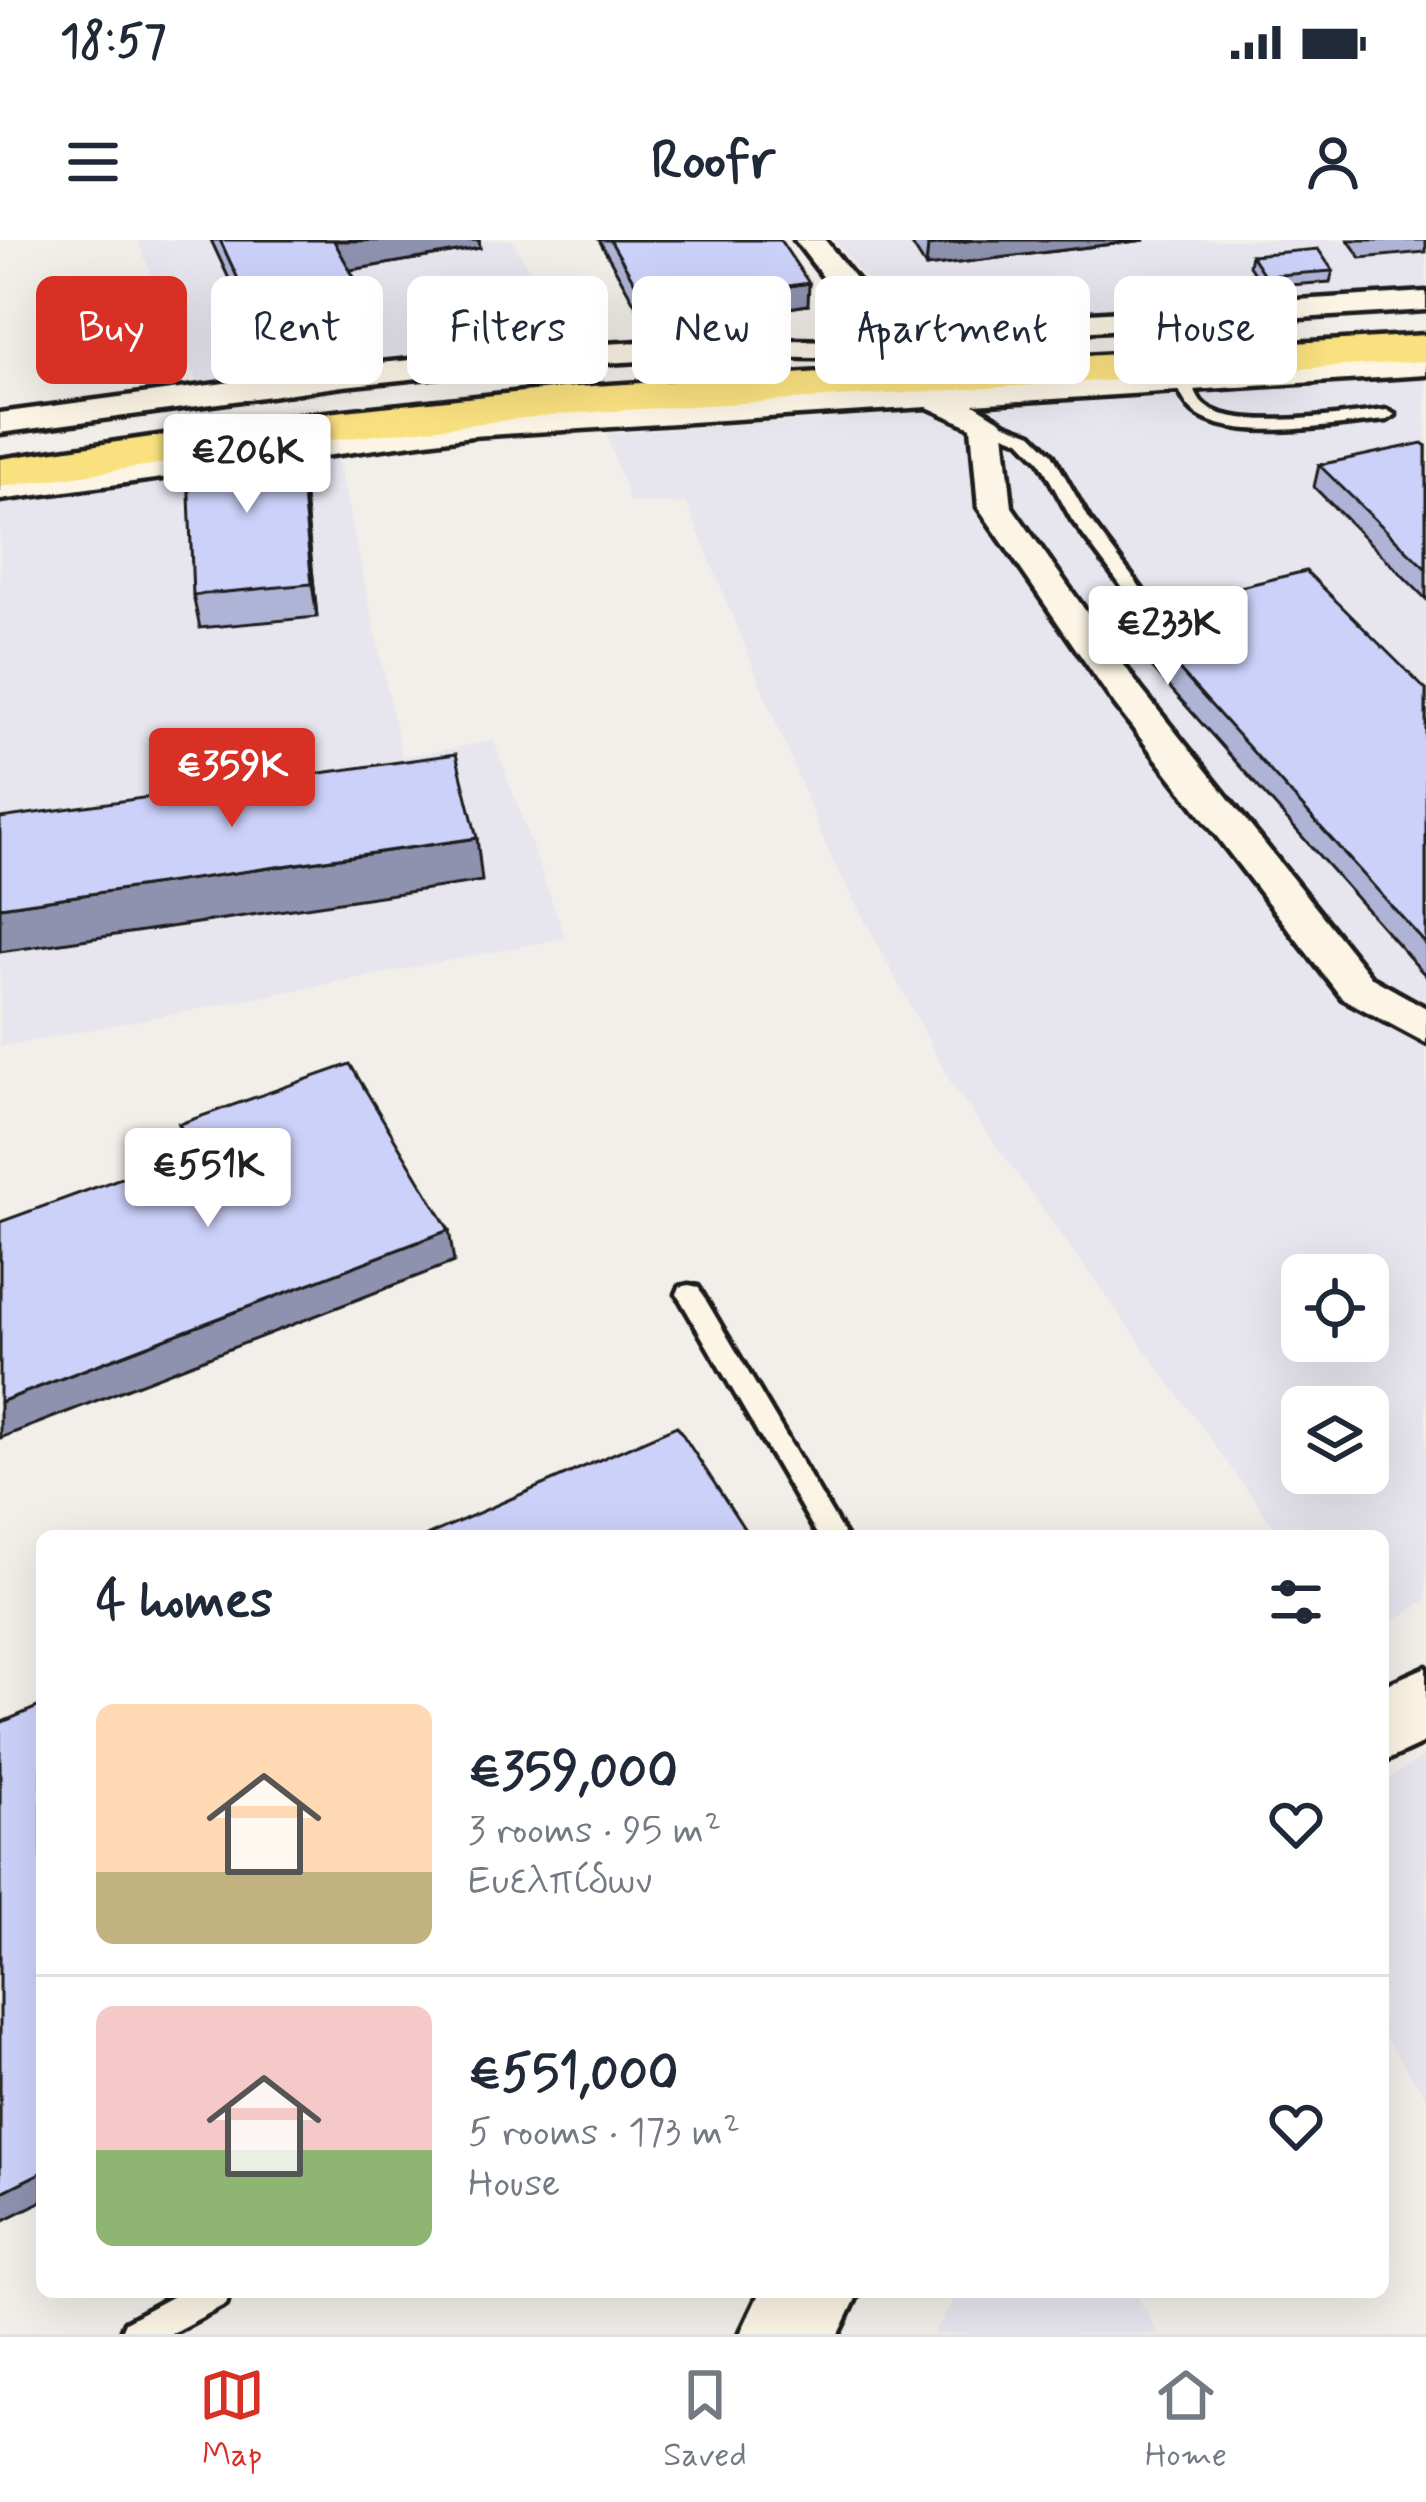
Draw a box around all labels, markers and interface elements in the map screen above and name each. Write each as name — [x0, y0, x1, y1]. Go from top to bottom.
text: 18:57 — [60, 13, 166, 72]
text: Roofr — [651, 127, 775, 198]
icon: menu — [60, 129, 126, 195]
icon: person — [1300, 129, 1366, 195]
chip: Buy — [36, 276, 187, 384]
chip: Rent — [211, 276, 383, 384]
chip: Filters — [407, 276, 608, 384]
chip: New — [632, 276, 791, 384]
chip: Apartment — [815, 276, 1090, 384]
chip: House — [1114, 276, 1297, 384]
pin: €206K — [163, 414, 331, 516]
text: €206K — [191, 427, 303, 478]
pin: €233K — [1084, 586, 1252, 688]
text: €233K — [1116, 599, 1220, 650]
pin: €359K — [148, 728, 316, 830]
text: €359K — [176, 741, 288, 792]
pin: €551K — [124, 1128, 292, 1230]
text: €551K — [152, 1141, 264, 1192]
map controls — [1281, 1254, 1389, 1494]
button: locate — [1281, 1254, 1389, 1362]
button: layers — [1281, 1386, 1389, 1494]
text: 4 homes — [96, 1569, 273, 1635]
icon: filters — [1263, 1569, 1329, 1635]
text: €359,000 — [468, 1740, 678, 1806]
icon: home — [192, 1752, 336, 1896]
icon: heart — [1263, 1791, 1329, 1857]
text: 3 rooms · 95 m² — [468, 1806, 721, 1857]
text: Ευελπίδων — [468, 1857, 652, 1908]
text: €551,000 — [468, 2042, 678, 2108]
icon: home — [192, 2054, 336, 2198]
icon: heart — [1263, 2093, 1329, 2159]
text: 5 rooms · 173 m² — [468, 2108, 740, 2159]
text: House — [468, 2159, 560, 2210]
tab: Map — [199, 2362, 265, 2478]
tab: Saved — [663, 2362, 747, 2478]
tab: Home — [1145, 2362, 1227, 2478]

